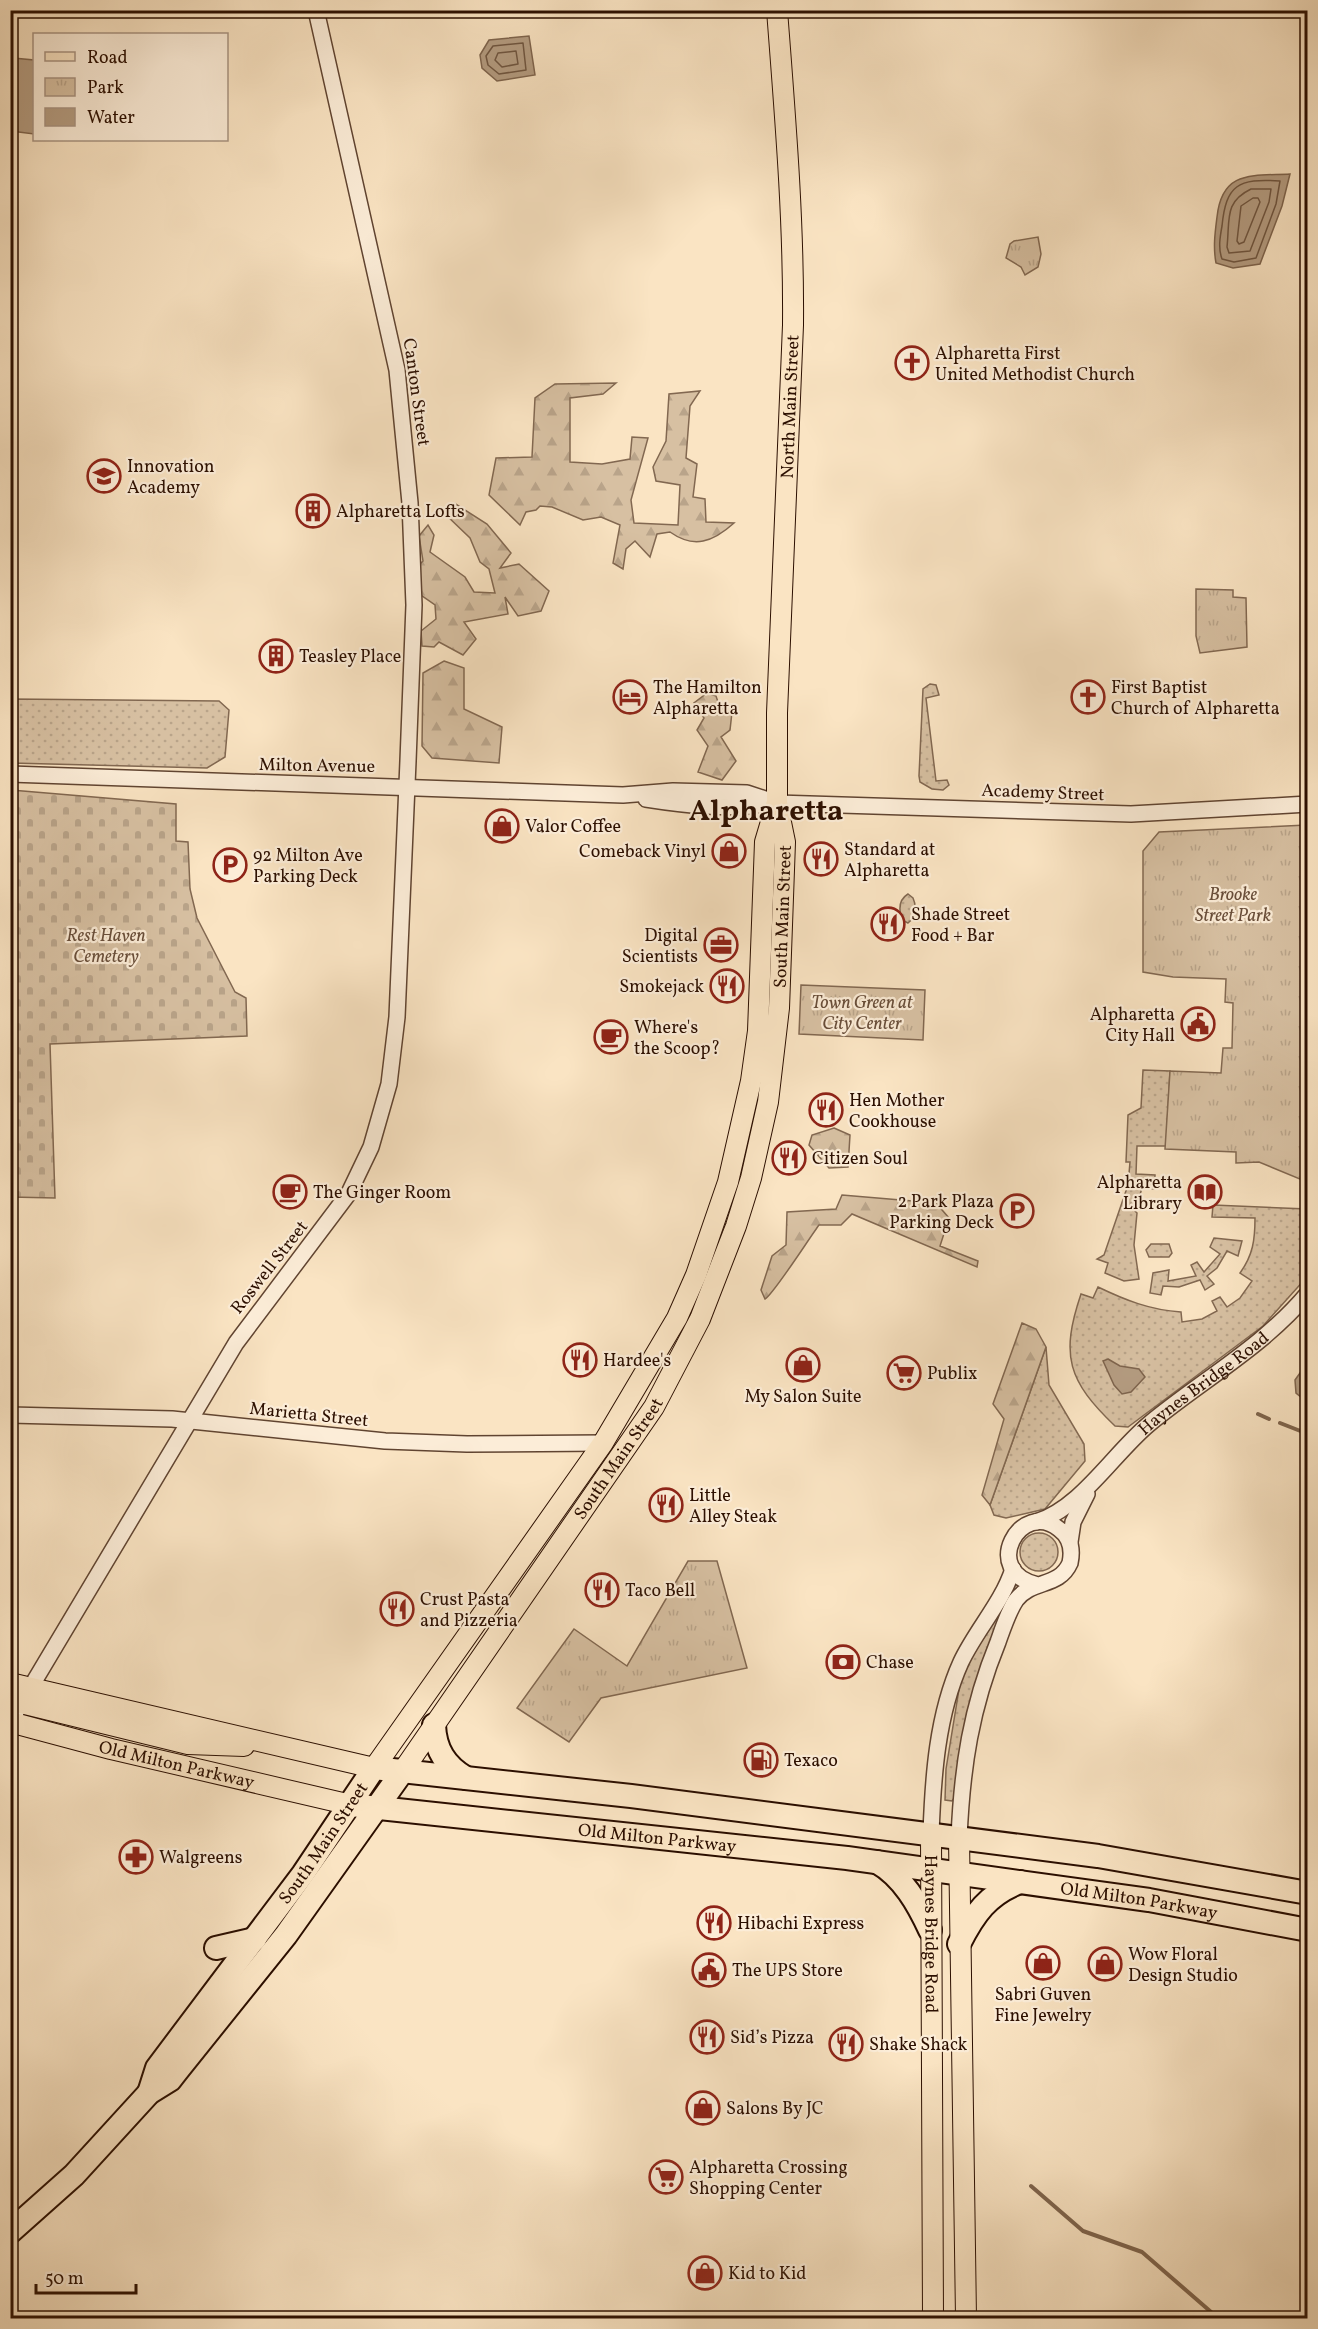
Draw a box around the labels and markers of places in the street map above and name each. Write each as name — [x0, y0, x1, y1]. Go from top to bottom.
place label: Alpharetta First United Methodist Church — [935, 342, 1135, 388]
church icon: Alpharetta First United Methodist Church — [894, 345, 930, 381]
place label: Innovation Academy — [127, 455, 215, 501]
school or university icon: Innovation Academy — [86, 458, 122, 494]
building icon: Alpharetta Lofts — [295, 493, 331, 529]
place label: Alpharetta Lofts — [336, 500, 465, 525]
building icon: Teasley Place — [258, 638, 294, 674]
place label: Teasley Place — [299, 645, 401, 670]
place label: The Hamilton Alpharetta — [653, 676, 762, 722]
place label: First Baptist Church of Alpharetta — [1111, 676, 1280, 722]
hotel icon: The Hamilton Alpharetta — [612, 679, 648, 715]
church icon: First Baptist Church of Alpharetta — [1070, 679, 1106, 715]
shop icon: Valor Coffee — [484, 808, 520, 844]
place label: Valor Coffee — [525, 815, 621, 840]
shop icon: Comeback Vinyl — [711, 833, 747, 869]
place label: Standard at Alpharetta — [844, 838, 935, 884]
place label: Comeback Vinyl — [579, 840, 706, 865]
restaurant icon: Standard at Alpharetta — [803, 841, 839, 877]
place label: 92 Milton Ave Parking Deck — [253, 844, 363, 890]
parking icon: 92 Milton Ave Parking Deck — [212, 847, 248, 883]
place label: Shade Street Food + Bar — [911, 903, 1010, 949]
restaurant icon: Shade Street Food + Bar — [870, 906, 906, 942]
place label: Digital Scientists — [622, 924, 698, 970]
office icon: Digital Scientists — [703, 927, 739, 963]
restaurant icon: Smokejack — [709, 968, 745, 1004]
place label: Smokejack — [619, 975, 704, 1000]
place label: Alpharetta City Hall — [1090, 1003, 1175, 1049]
public building icon: Alpharetta City Hall — [1180, 1006, 1216, 1042]
place label: Where's the Scoop? — [634, 1016, 720, 1062]
cafe icon: Where's the Scoop? — [593, 1019, 629, 1055]
place label: Hen Mother Cookhouse — [849, 1089, 945, 1135]
restaurant icon: Hen Mother Cookhouse — [808, 1092, 844, 1128]
restaurant icon: Citizen Soul — [771, 1140, 807, 1176]
place label: Citizen Soul — [812, 1147, 908, 1172]
place label: Alpharetta Library — [1097, 1171, 1182, 1217]
cafe icon: The Ginger Room — [272, 1174, 308, 1210]
library icon: Alpharetta Library — [1187, 1174, 1223, 1210]
place label: The Ginger Room — [313, 1181, 451, 1206]
place label: 2 Park Plaza Parking Deck — [889, 1190, 994, 1236]
parking icon: 2 Park Plaza Parking Deck — [999, 1193, 1035, 1229]
restaurant icon: Hardee's — [562, 1342, 598, 1378]
shop icon: My Salon Suite — [785, 1347, 821, 1383]
place label: Hardee's — [603, 1349, 671, 1374]
supermarket icon: Publix — [886, 1355, 922, 1391]
place label: Publix — [927, 1362, 977, 1387]
place label: My Salon Suite — [744, 1385, 862, 1410]
place label: Little Alley Steak — [689, 1484, 777, 1530]
restaurant icon: Little Alley Steak — [648, 1487, 684, 1523]
restaurant icon: Taco Bell — [584, 1572, 620, 1608]
place label: Taco Bell — [625, 1579, 695, 1604]
place label: Crust Pasta and Pizzeria — [420, 1588, 518, 1634]
restaurant icon: Crust Pasta and Pizzeria — [379, 1591, 415, 1627]
bank icon: Chase — [825, 1644, 861, 1680]
place label: Chase — [866, 1651, 914, 1676]
fuel station icon: Texaco — [743, 1742, 779, 1778]
place label: Texaco — [784, 1749, 838, 1774]
pharmacy icon: Walgreens — [118, 1839, 154, 1875]
place label: Walgreens — [159, 1846, 242, 1871]
restaurant icon: Hibachi Express — [696, 1905, 732, 1941]
place label: Hibachi Express — [737, 1912, 864, 1937]
place label: Wow Floral Design Studio — [1128, 1943, 1238, 1989]
shop icon: Sabri Guven Fine Jewelry — [1025, 1945, 1061, 1981]
shop icon: Wow Floral Design Studio — [1087, 1946, 1123, 1982]
public building icon: The UPS Store — [691, 1952, 727, 1988]
place label: The UPS Store — [732, 1959, 843, 1984]
place label: Sabri Guven Fine Jewelry — [994, 1983, 1092, 2029]
restaurant icon: Sid’s Pizza — [689, 2019, 725, 2055]
place label: Sid’s Pizza — [730, 2026, 814, 2051]
restaurant icon: Shake Shack — [828, 2026, 864, 2062]
place label: Shake Shack — [869, 2033, 968, 2058]
shop icon: Salons By JC — [685, 2090, 721, 2126]
place label: Salons By JC — [726, 2097, 824, 2122]
place label: Alpharetta Crossing Shopping Center — [689, 2156, 848, 2202]
supermarket icon: Alpharetta Crossing Shopping Center — [648, 2159, 684, 2195]
shop icon: Kid to Kid — [687, 2255, 723, 2291]
place label: Kid to Kid — [728, 2262, 806, 2287]

